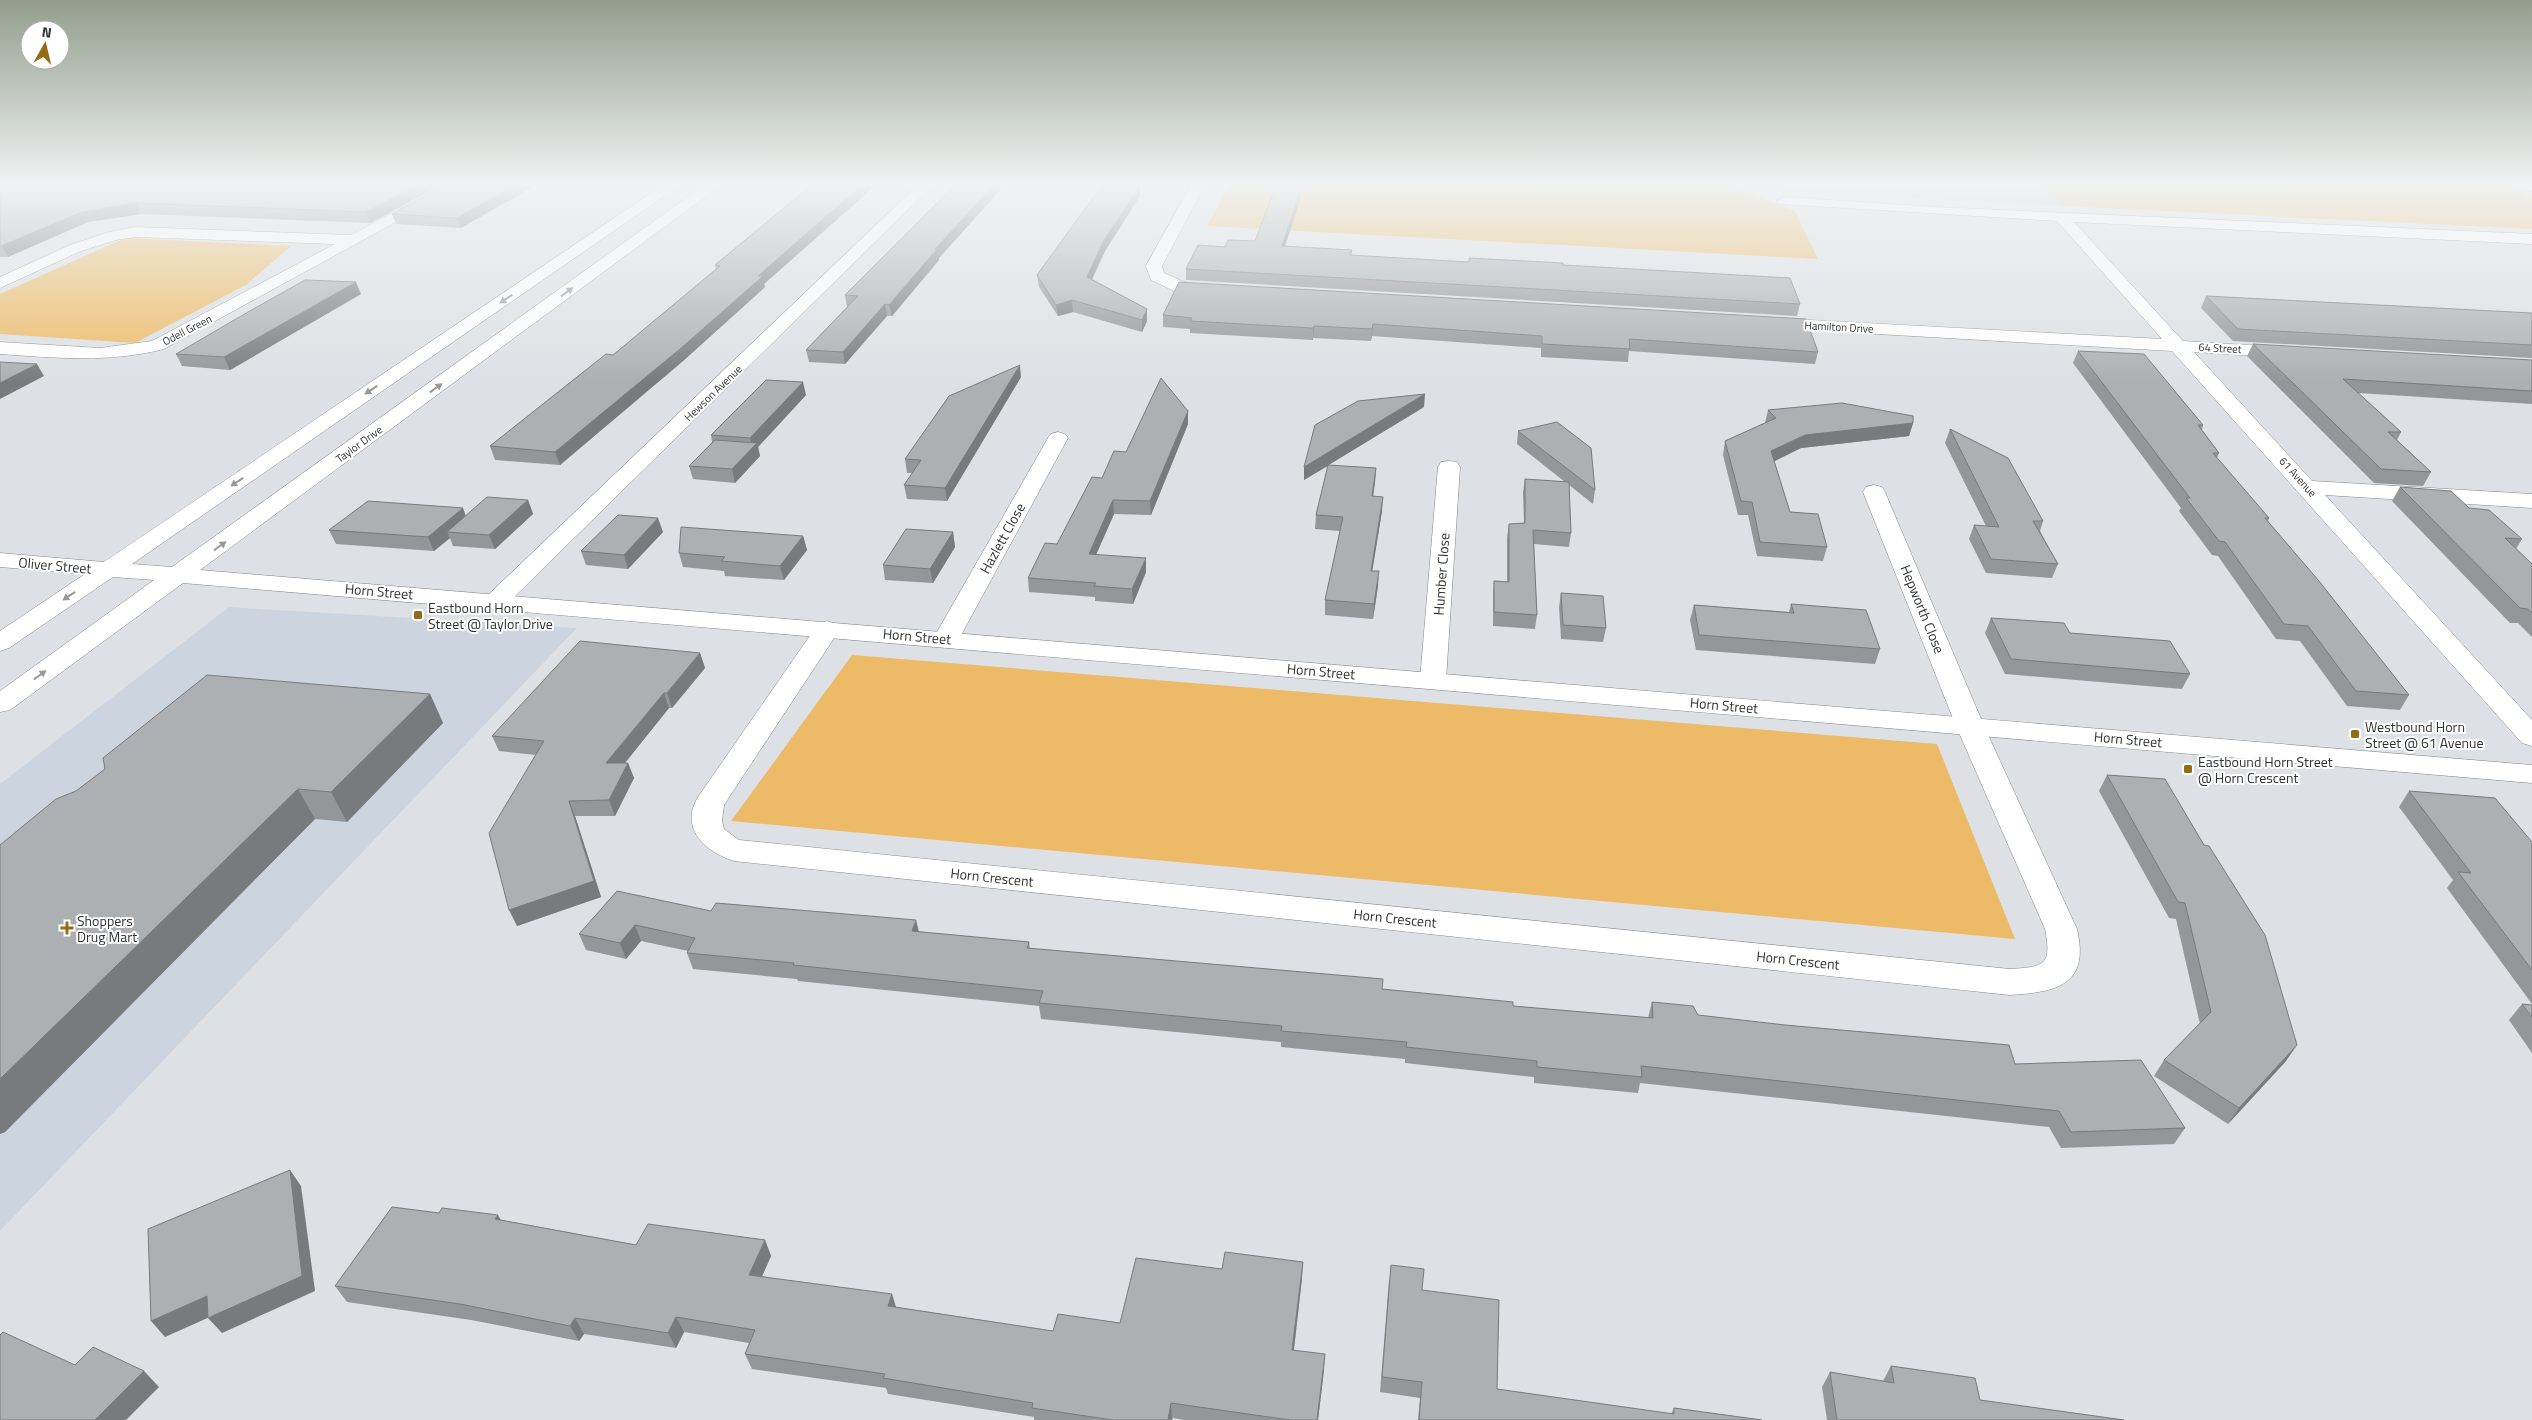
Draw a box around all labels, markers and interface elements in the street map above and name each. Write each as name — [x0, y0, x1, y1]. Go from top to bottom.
north arrow — [20, 20, 70, 70]
text: N — [41, 21, 53, 43]
one-way arrow — [560, 287, 574, 297]
one-way arrow — [499, 294, 513, 304]
street label: Odell Green — [159, 311, 215, 349]
street label: Hamilton Drive — [1804, 317, 1874, 337]
street label: 64 Street — [2198, 339, 2242, 357]
street label: Hewson Avenue — [681, 361, 746, 425]
one-way arrow — [429, 383, 443, 393]
one-way arrow — [365, 385, 378, 395]
street label: Taylor Drive — [332, 421, 386, 466]
street label: 61 Avenue — [2276, 453, 2321, 501]
one-way arrow — [230, 477, 244, 487]
street label: Hazlett Close — [974, 499, 1030, 577]
street label: Humber Close — [1428, 532, 1454, 616]
one-way arrow — [213, 540, 226, 551]
street label: Oliver Street — [18, 551, 92, 579]
street label: Hepworth Close — [1896, 562, 1950, 656]
street label: Horn Street — [344, 578, 414, 604]
one-way arrow — [62, 591, 76, 601]
place label: Eastbound Horn Street @ Taylor Drive — [428, 597, 553, 634]
marker: Eastbound Horn Street @ Taylor Drive — [412, 609, 424, 621]
street label: Horn Street — [882, 623, 952, 649]
street label: Horn Street — [1286, 658, 1356, 684]
one-way arrow — [33, 670, 46, 681]
street label: Horn Street — [1689, 692, 1759, 718]
place label: Westbound Horn Street @ 61 Avenue — [2365, 716, 2483, 753]
street label: Horn Street — [2093, 726, 2163, 752]
marker: Westbound Horn Street @ 61 Avenue — [2349, 728, 2361, 740]
place label: Eastbound Horn Street @ Horn Crescent — [2198, 751, 2333, 788]
marker: Eastbound Horn Street @ Horn Crescent — [2182, 763, 2194, 775]
street label: Horn Crescent — [949, 862, 1035, 892]
street label: Horn Crescent — [1352, 903, 1438, 933]
place label: Shoppers Drug Mart — [77, 910, 137, 947]
marker: Shoppers Drug Mart — [61, 922, 73, 934]
street label: Horn Crescent — [1755, 945, 1841, 975]

